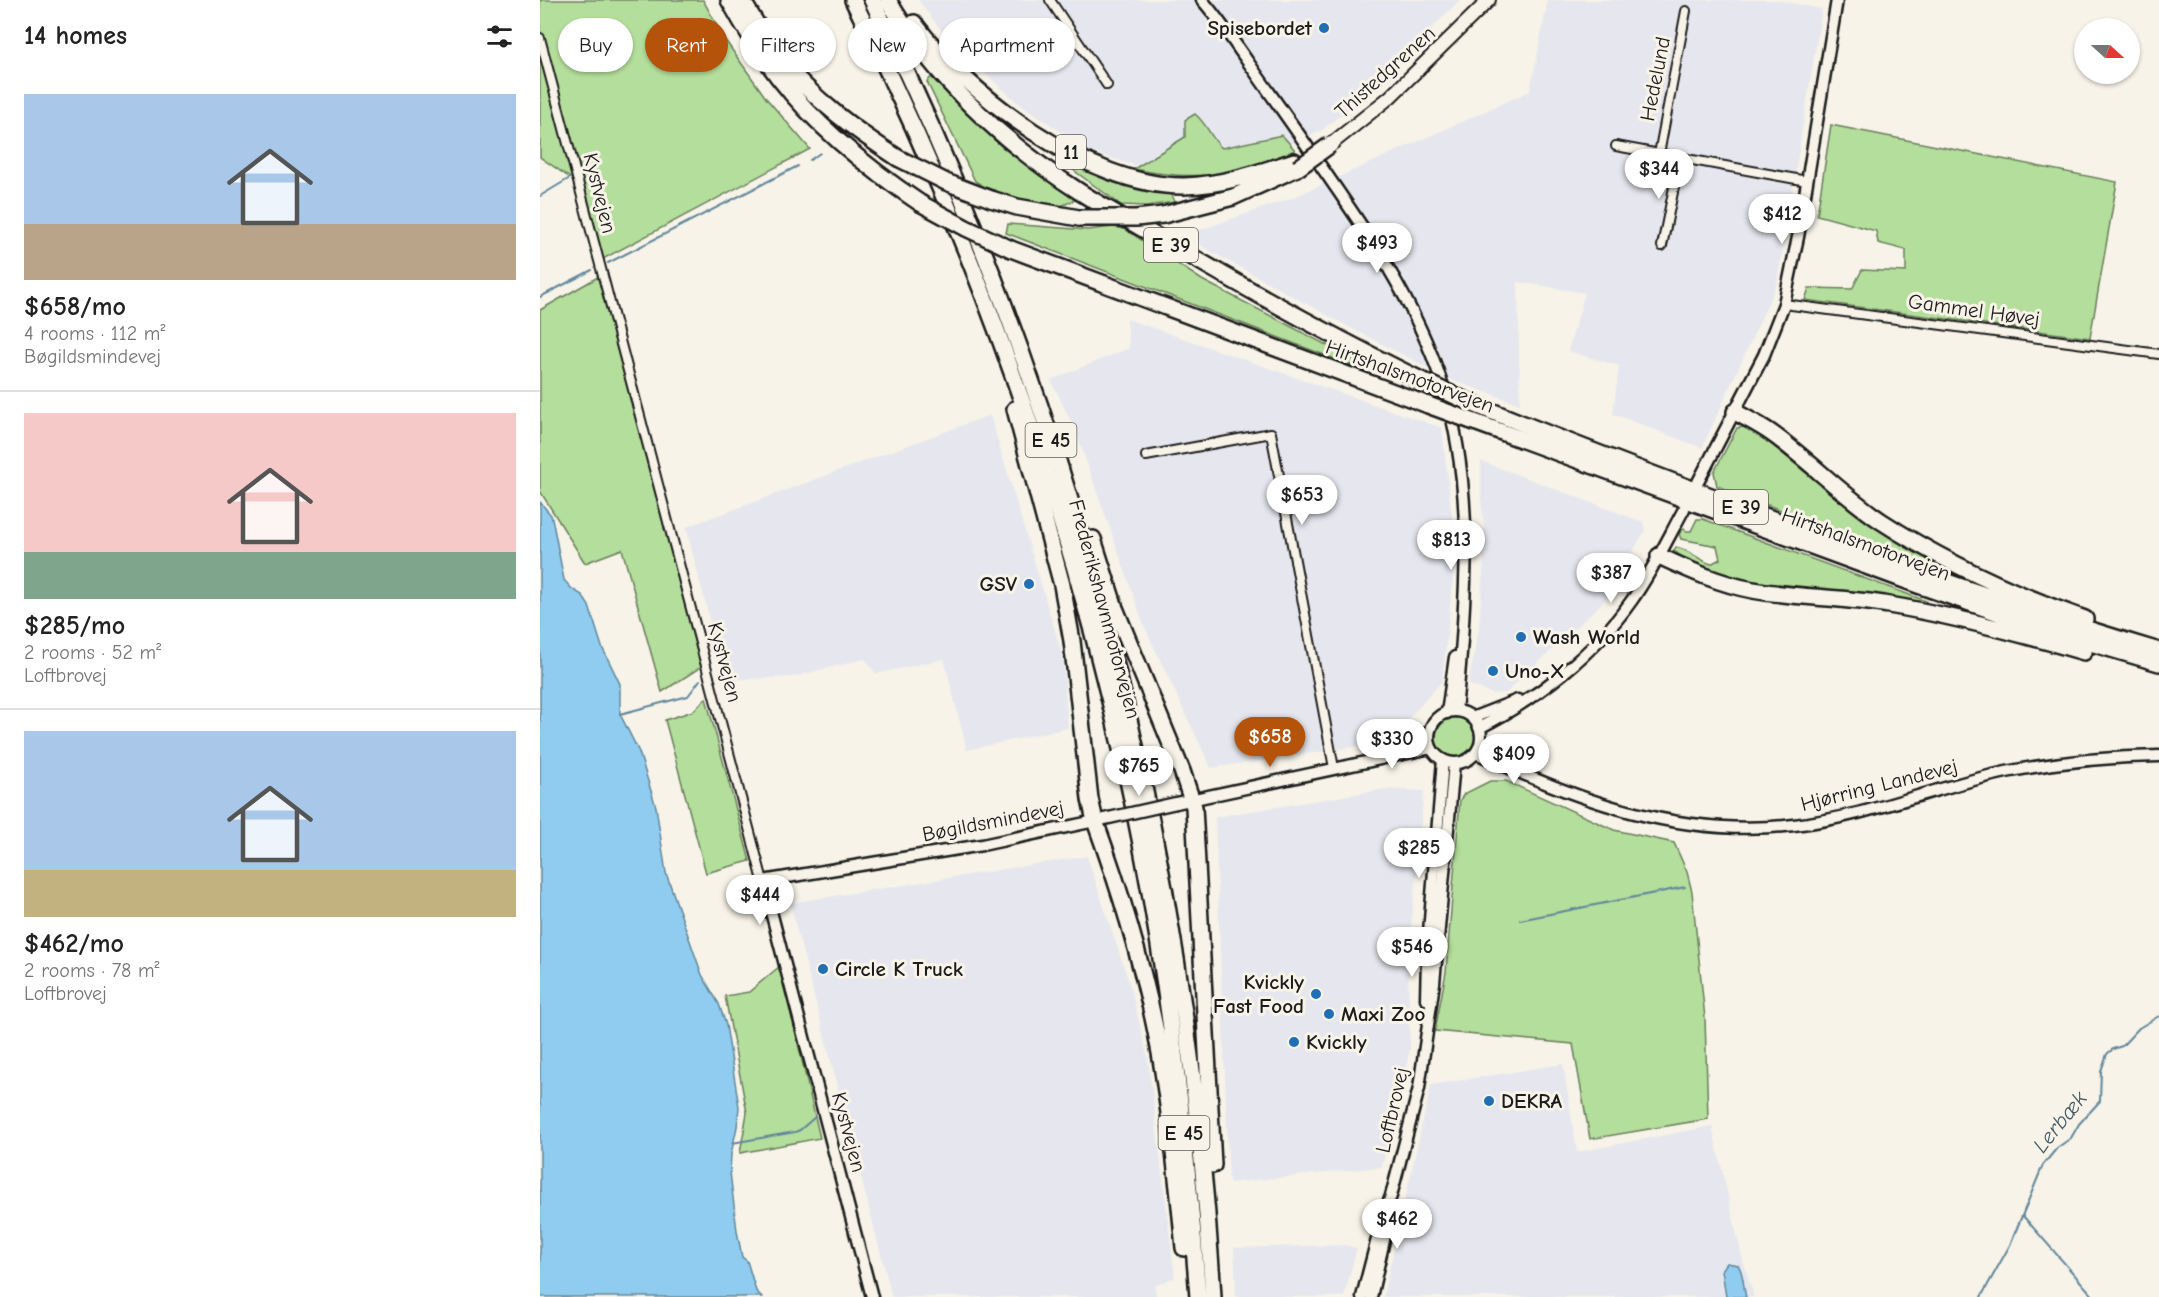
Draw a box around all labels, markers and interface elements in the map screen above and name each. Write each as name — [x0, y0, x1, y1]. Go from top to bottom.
place label: Spisebordet — [1207, 16, 1313, 40]
chip: Buy — [558, 18, 633, 72]
chip: Rent — [645, 18, 728, 72]
chip: Filters — [740, 18, 836, 72]
chip: New — [848, 18, 927, 72]
chip: Apartment — [939, 18, 1075, 72]
north arrow — [2074, 18, 2140, 84]
map controls — [2074, 18, 2140, 84]
icon: filters — [483, 20, 516, 53]
text: 14 homes — [24, 21, 127, 51]
marker: Spisebordet — [1317, 21, 1331, 35]
street label: Thistedgrenen — [1330, 21, 1440, 123]
street label: Hedelund — [1635, 35, 1675, 123]
icon: home — [216, 133, 324, 241]
road number: 11 — [1056, 135, 1086, 169]
pin: $344 — [1623, 149, 1695, 200]
street label: Kystvejen — [578, 150, 622, 236]
text: $344 — [1639, 157, 1679, 180]
pin: $412 — [1746, 194, 1818, 245]
text: $412 — [1762, 202, 1802, 225]
pin: $493 — [1341, 223, 1413, 274]
road number: E 39 — [1144, 228, 1198, 262]
text: $493 — [1356, 231, 1398, 254]
street label: Gammel Høvej — [1907, 289, 2041, 331]
text: $658/mo — [24, 292, 126, 322]
text: 4 rooms · 112 m² — [24, 322, 165, 345]
street label: Hirtshalsmotorvejen — [1322, 334, 1498, 418]
text: Bøgildsmindevej — [24, 345, 161, 368]
road number: E 45 — [1026, 423, 1076, 457]
icon: home — [216, 452, 324, 560]
pin: $653 — [1266, 475, 1338, 526]
text: $653 — [1281, 483, 1323, 506]
road number: E 39 — [1714, 490, 1768, 524]
street label: Frederikshavnmotorvejen — [1064, 497, 1146, 721]
street label: Hirtshalsmotorvejen — [1778, 502, 1954, 586]
pin: $813 — [1415, 520, 1487, 571]
text: $813 — [1431, 528, 1471, 551]
pin: $387 — [1575, 553, 1647, 604]
text: $387 — [1590, 561, 1632, 584]
place label: GSV — [979, 572, 1018, 596]
marker: GSV — [1022, 577, 1036, 591]
text: $285/mo — [24, 611, 125, 641]
street label: Kystvejen — [703, 619, 747, 705]
place label: Wash World — [1533, 625, 1640, 649]
marker: Wash World — [1514, 630, 1528, 644]
text: 2 rooms · 52 m² — [24, 641, 161, 664]
place label: Uno-X — [1505, 659, 1565, 683]
text: Loftbrovej — [24, 664, 107, 687]
marker: Uno-X — [1486, 664, 1500, 678]
pin: $658 — [1234, 717, 1306, 768]
pin: $330 — [1356, 719, 1428, 770]
text: $658 — [1248, 725, 1292, 748]
text: $330 — [1370, 727, 1414, 750]
pin: $409 — [1478, 734, 1550, 785]
text: $409 — [1492, 742, 1536, 765]
pin: $765 — [1103, 746, 1175, 797]
text: $765 — [1118, 754, 1160, 777]
street label: Hjørring Landevej — [1798, 754, 1960, 816]
icon: home — [216, 770, 324, 878]
street label: Bøgildsmindevej — [920, 796, 1066, 846]
pin: $285 — [1383, 828, 1455, 879]
text: $285 — [1398, 836, 1440, 859]
pin: $444 — [724, 875, 796, 926]
text: $444 — [740, 883, 780, 906]
pin: $546 — [1376, 927, 1448, 978]
text: $462/mo — [24, 929, 124, 959]
text: $546 — [1391, 935, 1433, 958]
place label: Circle K Truck — [835, 957, 964, 981]
text: 2 rooms · 78 m² — [24, 959, 160, 982]
marker: Circle K Truck — [816, 962, 830, 976]
place label: Kvickly Fast Food — [1213, 970, 1304, 1018]
text: Loftbrovej — [24, 982, 107, 1005]
marker: Kvickly Fast Food — [1309, 987, 1323, 1001]
place label: Maxi Zoo — [1341, 1002, 1425, 1026]
marker: Maxi Zoo — [1322, 1007, 1336, 1021]
place label: Kvickly — [1306, 1030, 1367, 1054]
marker: Kvickly — [1287, 1035, 1301, 1049]
street label: Loftbrovej — [1371, 1065, 1413, 1155]
water label: Lerbæk — [2027, 1086, 2093, 1158]
street label: Kystvejen — [827, 1089, 871, 1175]
place label: DEKRA — [1501, 1089, 1563, 1113]
marker: DEKRA — [1482, 1094, 1496, 1108]
road number: E 45 — [1158, 1116, 1210, 1150]
pin: $462 — [1361, 1199, 1433, 1250]
text: $462 — [1376, 1207, 1418, 1230]

